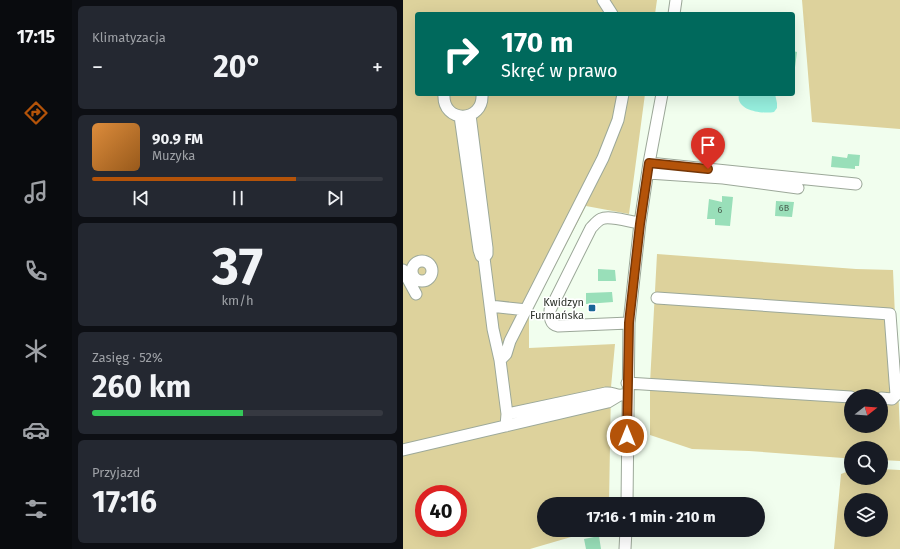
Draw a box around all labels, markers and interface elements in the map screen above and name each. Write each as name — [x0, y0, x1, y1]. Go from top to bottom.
text: 17:15 — [17, 26, 55, 48]
text: 170 m — [501, 26, 573, 59]
icon: right — [435, 28, 487, 80]
text: Klimatyzacja — [92, 30, 166, 45]
text: 20° — [213, 49, 262, 85]
text: − — [92, 54, 103, 81]
text: + — [372, 54, 383, 81]
text: Skręć w prawo — [501, 60, 617, 82]
icon: directions — [22, 99, 50, 127]
pin — [691, 128, 725, 169]
text: 90.9 FM — [152, 130, 203, 148]
icon: arrive — [697, 134, 719, 156]
text: Muzyka — [152, 148, 195, 163]
icon: music — [22, 178, 50, 206]
icon: previous — [130, 187, 152, 209]
icon: pause — [227, 187, 249, 209]
icon: next — [324, 187, 346, 209]
house number: 6B — [779, 203, 790, 213]
house number: 6 — [718, 205, 723, 215]
text: 37 — [212, 235, 263, 298]
icon: phone — [22, 257, 50, 285]
text: km/h — [221, 293, 254, 308]
place label: Kwidzyn Furmańska — [530, 296, 584, 322]
marker: Kwidzyn Furmańska — [587, 303, 597, 313]
icon: climate — [22, 337, 50, 365]
text: Zasięg · 52% — [92, 350, 163, 365]
text: 260 km — [92, 369, 191, 405]
north arrow — [844, 389, 888, 433]
map controls — [844, 389, 888, 537]
position arrow — [606, 415, 648, 457]
icon: car — [22, 416, 50, 444]
button: search — [844, 441, 888, 485]
text: Przyjazd — [92, 465, 140, 480]
text: 17:16 — [92, 484, 157, 520]
speed limit sign: 40 — [415, 485, 467, 537]
button: layers — [844, 493, 888, 537]
icon: filters — [22, 495, 50, 523]
text: 17:16 · 1 min · 210 m — [586, 508, 716, 526]

